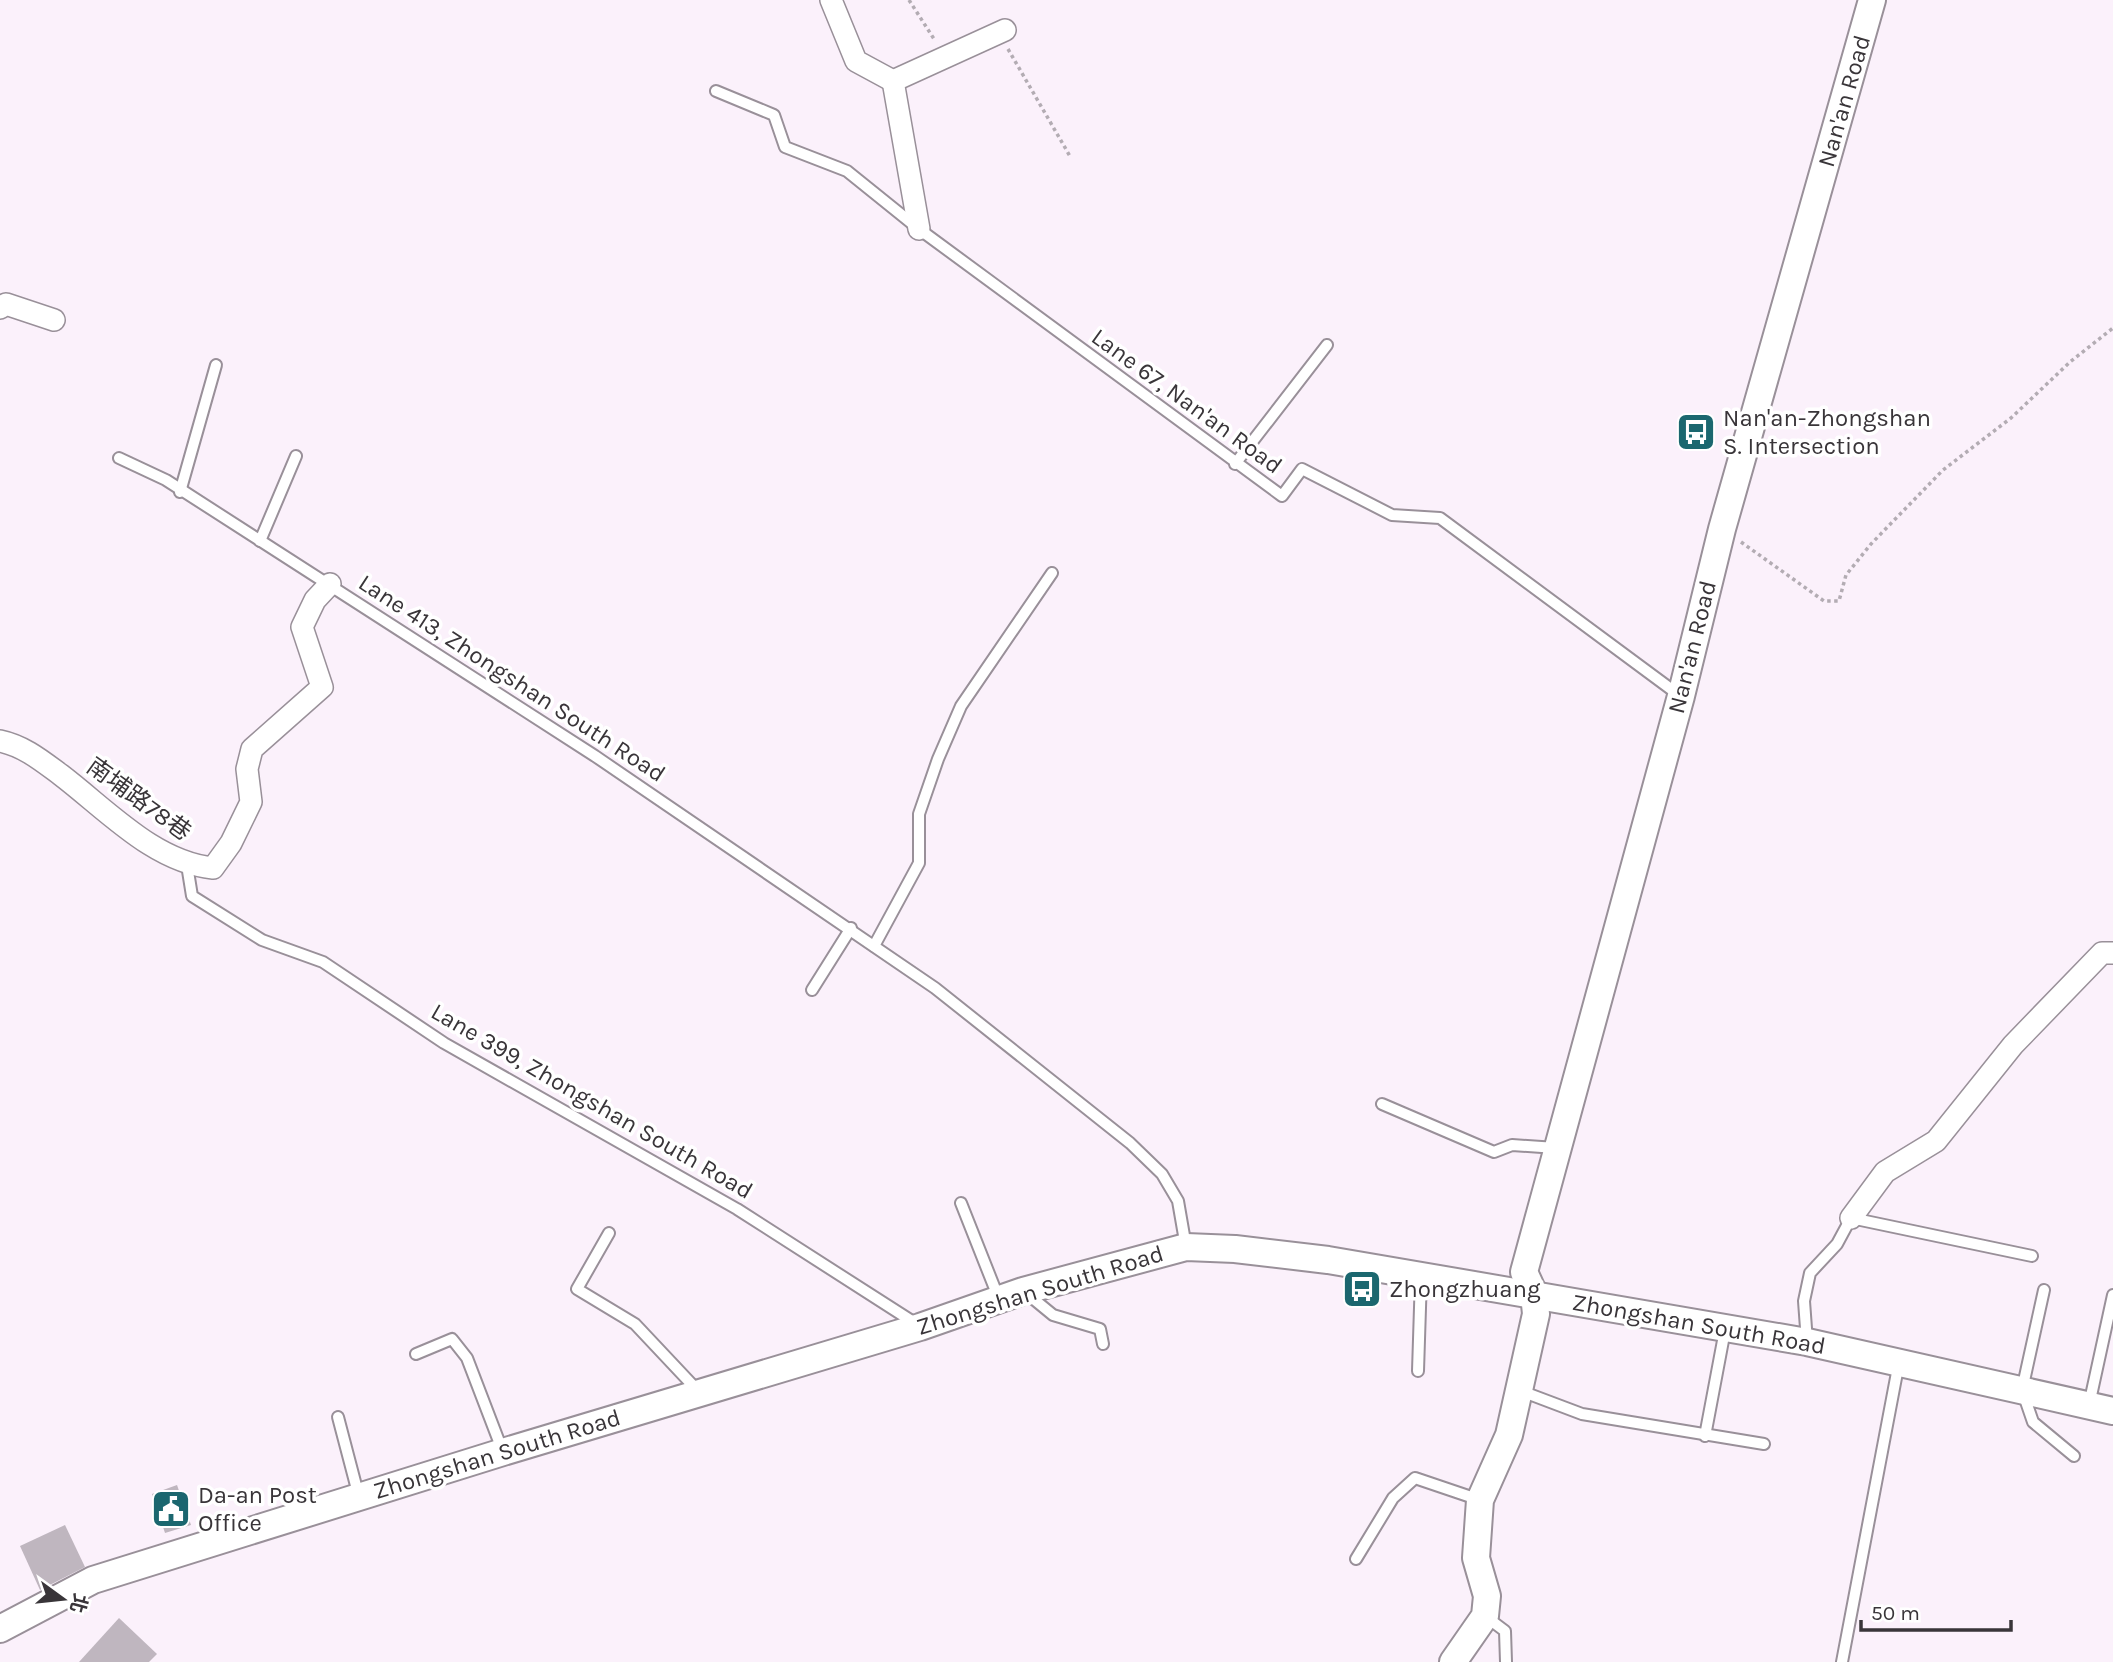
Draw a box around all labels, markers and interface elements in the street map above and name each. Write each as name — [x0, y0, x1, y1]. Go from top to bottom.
street label: Nan'an Road — [1812, 32, 1876, 170]
street label: Lane 67, Nan'an Road — [1086, 322, 1288, 480]
place label: Nan'an-Zhongshan S. Intersection — [1723, 404, 1931, 460]
bus stop icon: Nan'an-Zhongshan S. Intersection — [1675, 411, 1717, 453]
street label: Lane 413, Zhongshan South Road — [353, 568, 671, 788]
street label: Nan'an Road — [1662, 578, 1722, 716]
street label: 南埔路78巷 — [81, 752, 197, 846]
street label: Lane 399, Zhongshan South Road — [426, 997, 758, 1205]
street label: Zhongshan South Road — [913, 1239, 1167, 1341]
bus stop icon: Zhongzhuang — [1341, 1268, 1383, 1310]
place label: Zhongzhuang — [1389, 1275, 1541, 1303]
street label: Zhongshan South Road — [1570, 1288, 1828, 1360]
street label: Zhongshan South Road — [370, 1403, 624, 1505]
place label: Da-an Post Office — [198, 1481, 317, 1537]
public building icon: Da-an Post Office — [150, 1488, 192, 1530]
north arrow — [28, 1564, 98, 1634]
scale bar — [1861, 1588, 2011, 1632]
text: 北 — [65, 1591, 92, 1615]
text: 50 m — [1871, 1601, 1920, 1625]

